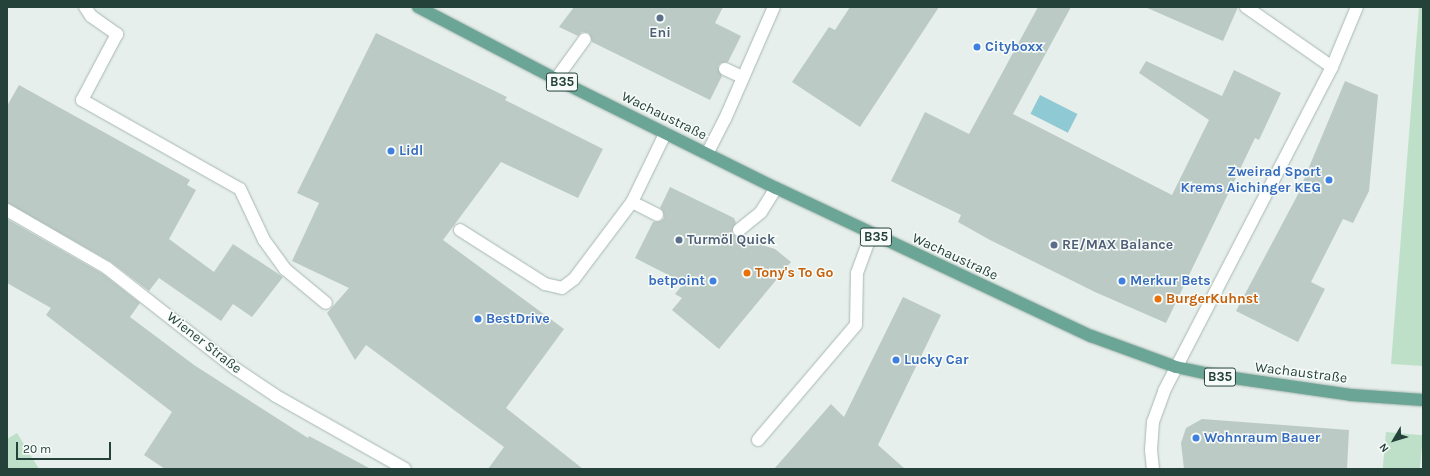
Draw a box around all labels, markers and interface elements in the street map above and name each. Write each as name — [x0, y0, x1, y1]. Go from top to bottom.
marker: Eni — [655, 13, 665, 23]
place label: Eni — [649, 25, 671, 41]
place label: Cityboxx — [985, 39, 1043, 55]
marker: Cityboxx — [972, 42, 982, 52]
road number: B35 — [545, 71, 579, 93]
street label: Wachaustraße — [619, 88, 709, 144]
place label: Lidl — [399, 143, 423, 159]
marker: Lidl — [386, 146, 396, 156]
place label: Zweirad Sport Krems Aichinger KEG — [1180, 164, 1321, 196]
marker: Zweirad Sport Krems Aichinger KEG — [1324, 175, 1334, 185]
road number: B35 — [859, 226, 893, 248]
street label: Wachaustraße — [909, 230, 1001, 284]
place label: Turmöl Quick — [687, 232, 775, 248]
marker: Turmöl Quick — [674, 235, 684, 245]
place label: RE/MAX Balance — [1062, 237, 1173, 253]
marker: RE/MAX Balance — [1049, 240, 1059, 250]
place label: Tony's To Go — [755, 265, 833, 281]
marker: Tony's To Go — [742, 268, 752, 278]
place label: betpoint — [648, 273, 705, 289]
place label: Merkur Bets — [1130, 273, 1211, 289]
marker: betpoint — [708, 276, 718, 286]
marker: Merkur Bets — [1117, 276, 1127, 286]
place label: BurgerKuhnst — [1166, 291, 1259, 307]
marker: BurgerKuhnst — [1153, 294, 1163, 304]
street label: Wiener Straße — [163, 309, 245, 377]
place label: BestDrive — [486, 311, 550, 327]
marker: BestDrive — [473, 314, 483, 324]
place label: Lucky Car — [904, 352, 968, 368]
marker: Lucky Car — [891, 355, 901, 365]
street label: Wachaustraße — [1254, 359, 1348, 387]
road number: B35 — [1203, 366, 1237, 388]
north arrow — [1374, 420, 1414, 460]
place label: Wohnraum Bauer — [1204, 430, 1320, 446]
marker: Wohnraum Bauer — [1191, 433, 1201, 443]
scale bar — [18, 434, 113, 460]
text: N — [1377, 441, 1392, 455]
text: 20 m — [23, 442, 51, 456]

